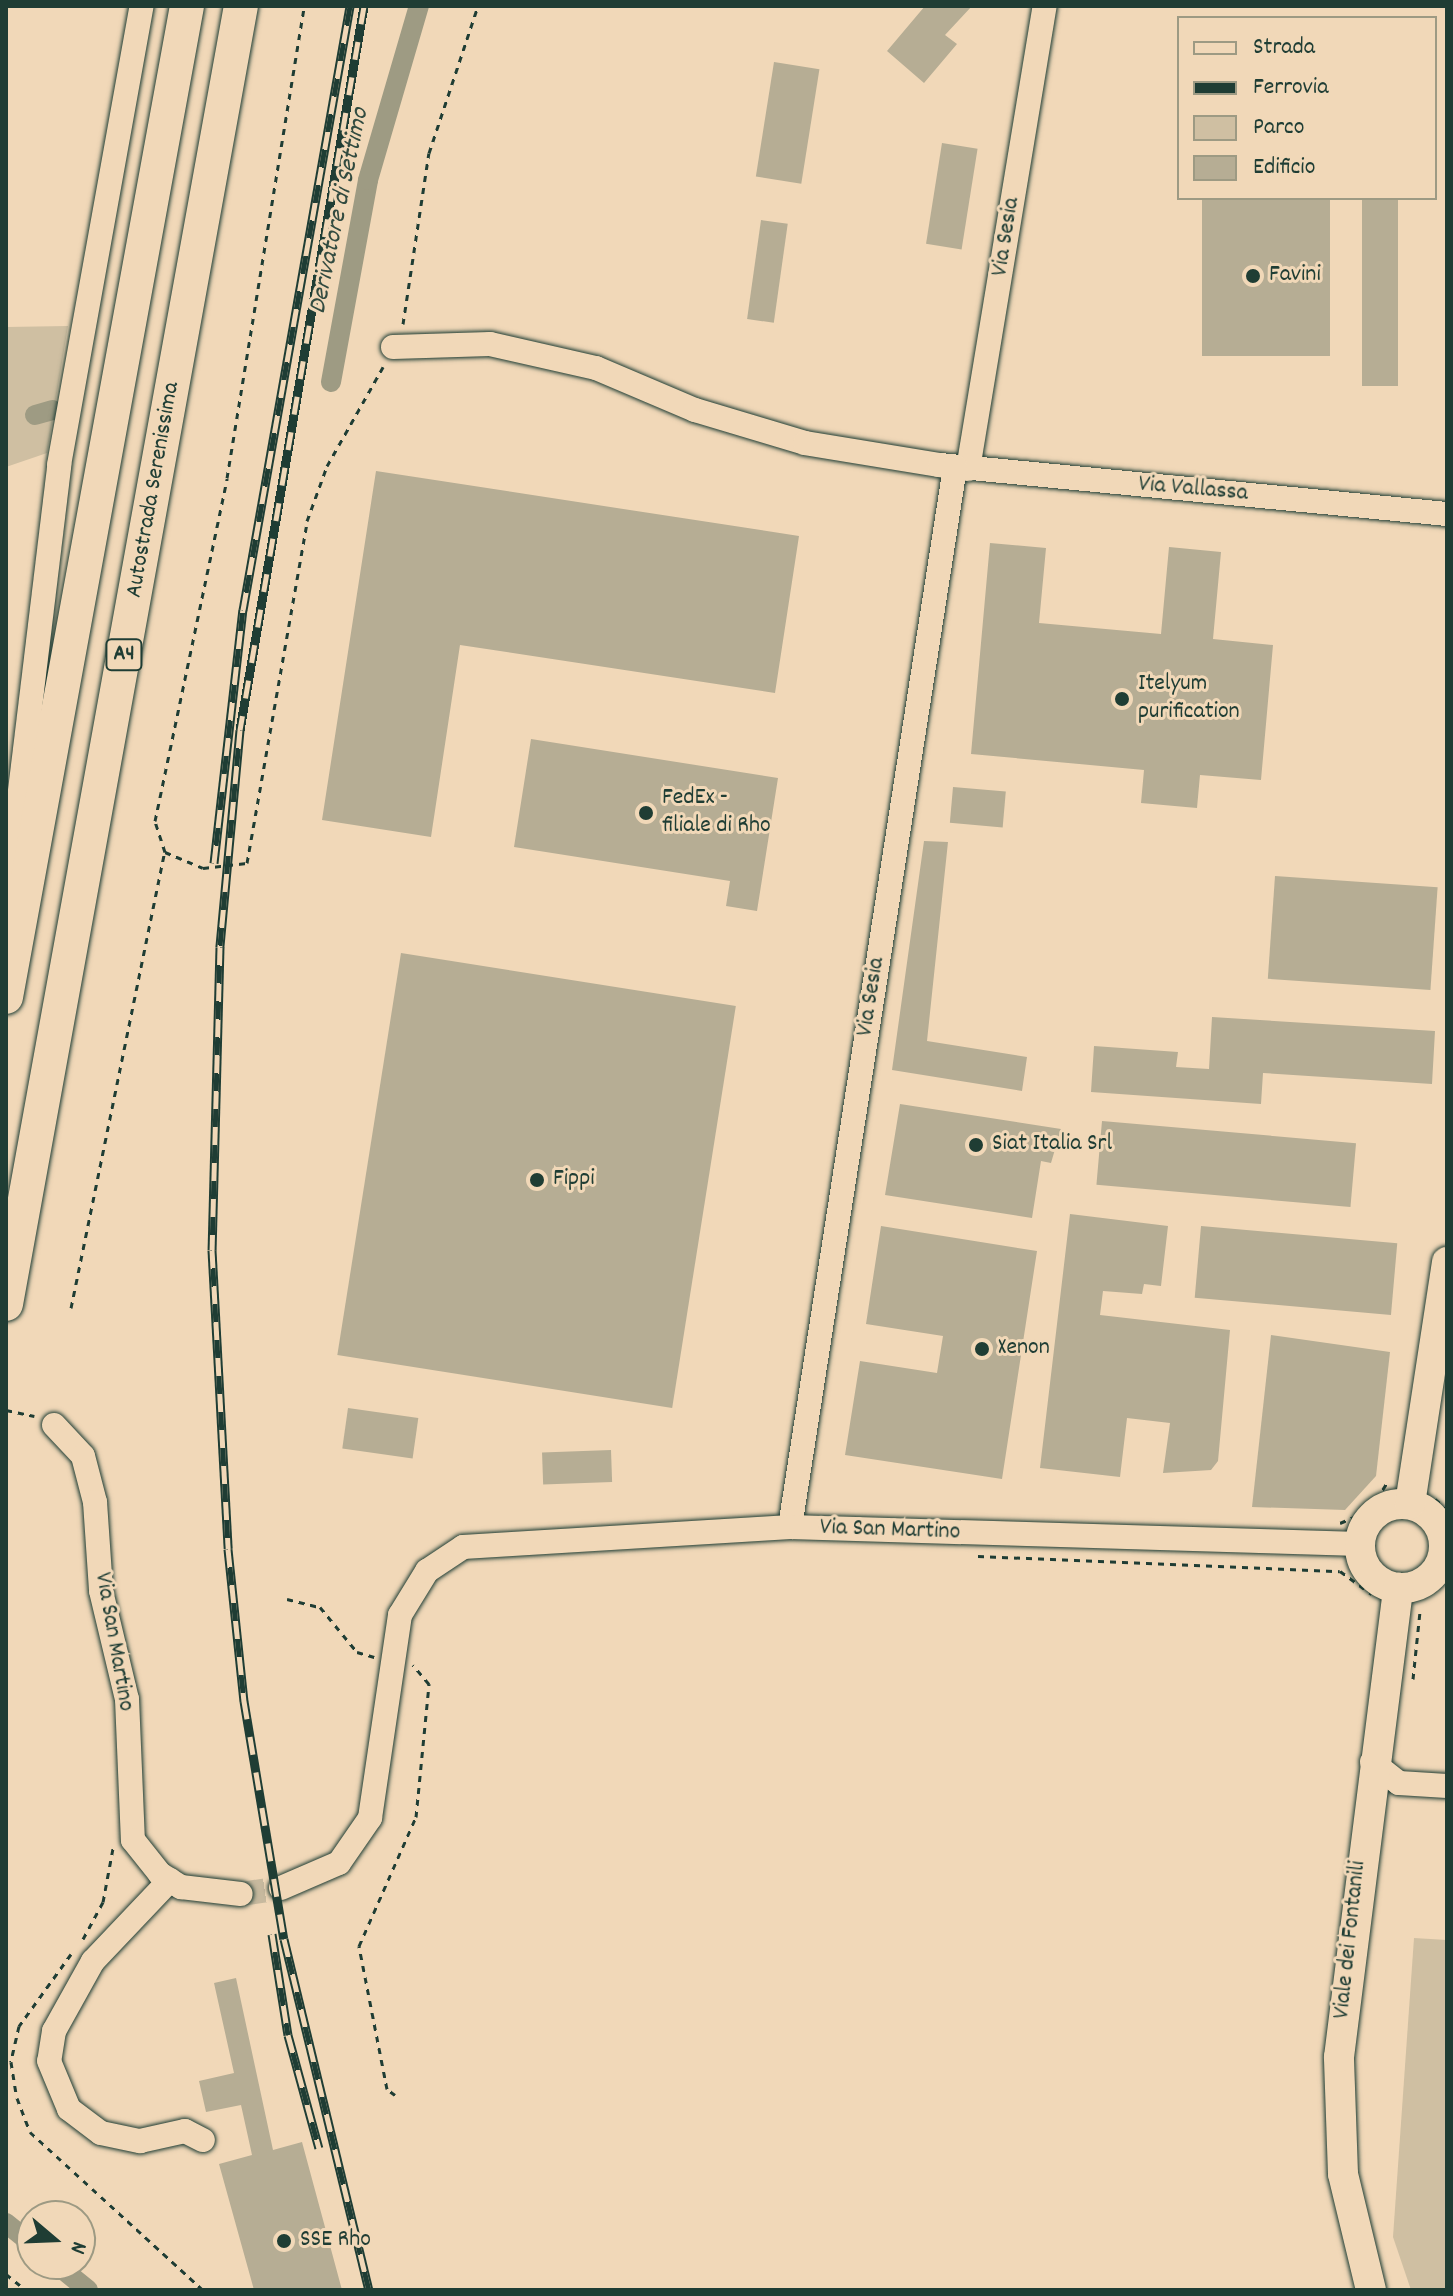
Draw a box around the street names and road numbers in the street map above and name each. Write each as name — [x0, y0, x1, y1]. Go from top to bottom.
street label: Via Sesia — [987, 195, 1027, 279]
street label: Autostrada Serenissima — [121, 380, 187, 600]
street label: Via Vallassa — [1137, 471, 1249, 509]
road number: A4 — [104, 637, 144, 673]
street label: Via Sesia — [852, 955, 892, 1039]
street label: Via San Martino — [819, 1514, 961, 1548]
street label: Via San Martino — [87, 1570, 139, 1714]
street label: Viale dei Fontanili — [1328, 1860, 1374, 2020]

